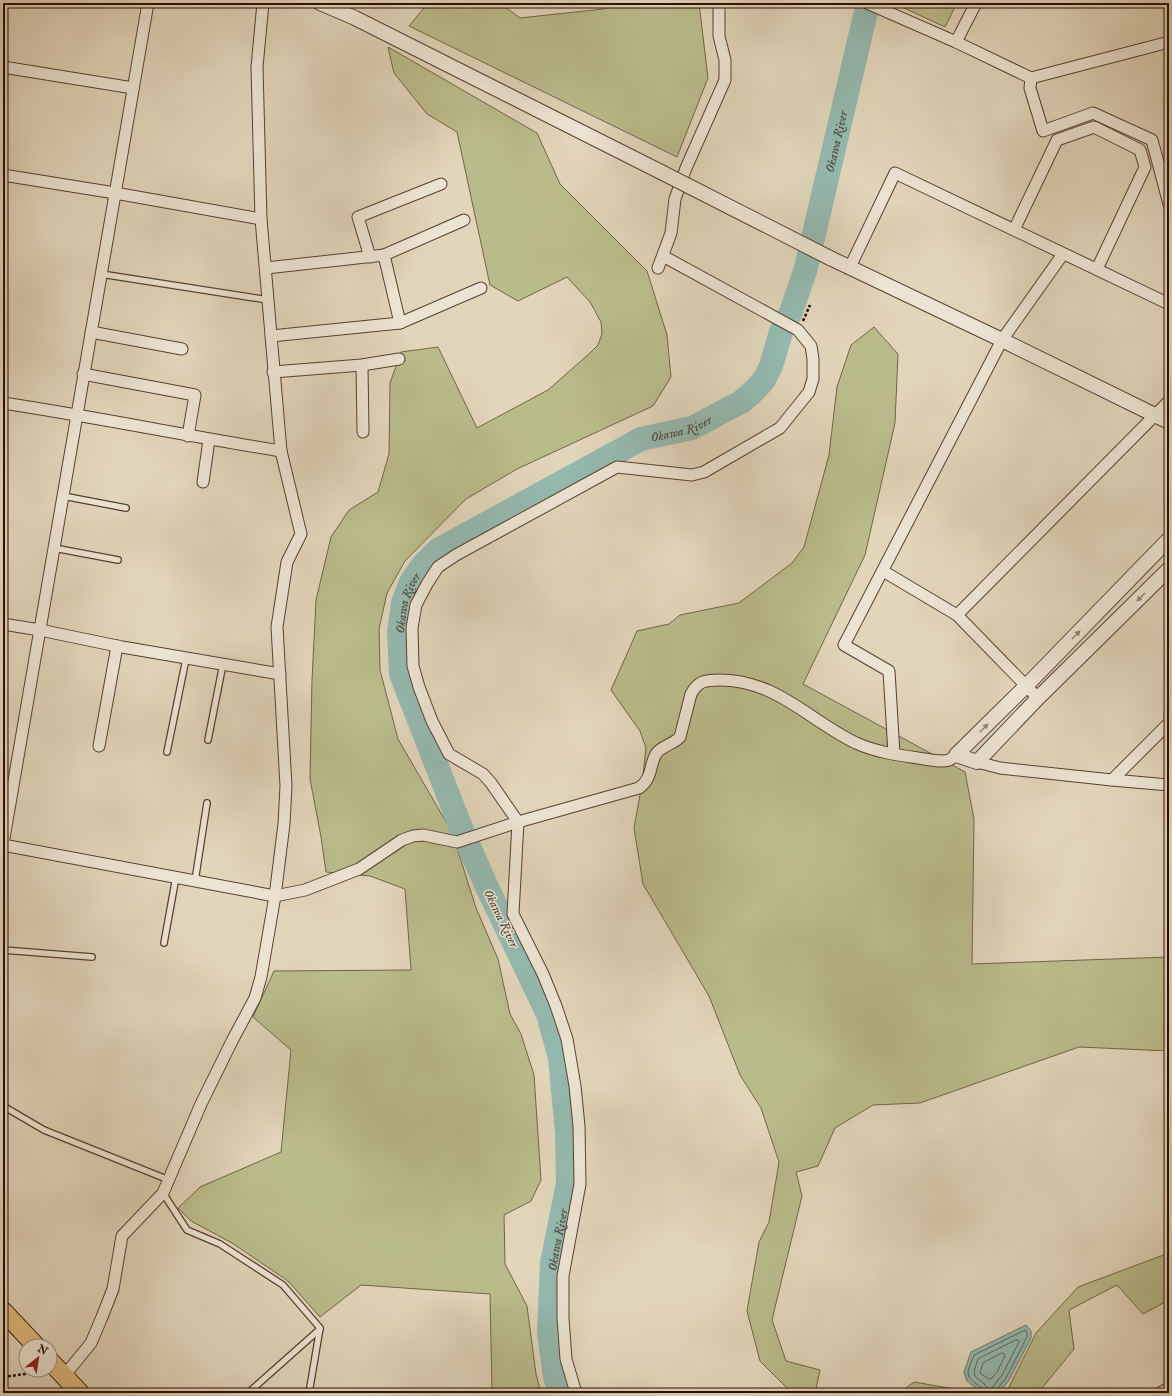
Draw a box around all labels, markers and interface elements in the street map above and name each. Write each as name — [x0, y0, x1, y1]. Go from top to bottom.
water label: Okawa River — [822, 109, 853, 174]
water label: Okawa River — [649, 412, 715, 447]
water label: Okawa River — [392, 569, 425, 634]
one-way arrow — [1136, 592, 1146, 602]
one-way arrow — [1071, 630, 1081, 640]
one-way arrow — [979, 723, 989, 733]
water label: Okawa River — [479, 887, 522, 951]
water label: Okawa River — [545, 1207, 573, 1271]
north arrow — [18, 1338, 58, 1378]
text: N — [34, 1341, 51, 1359]

